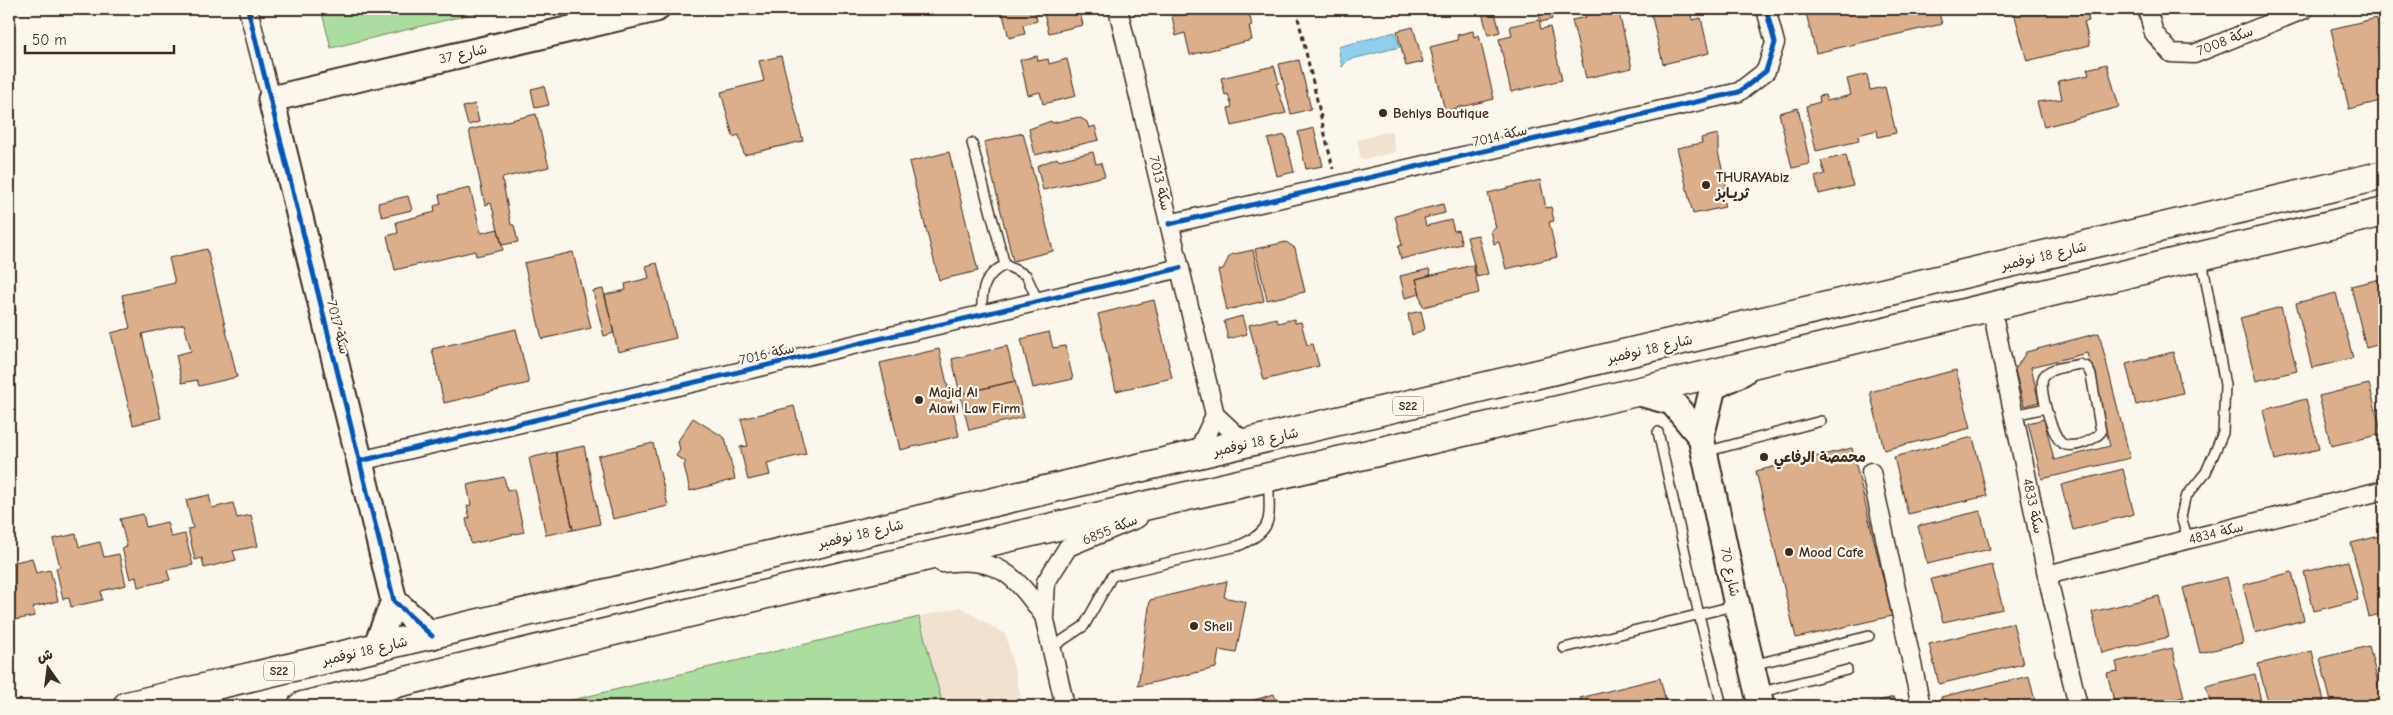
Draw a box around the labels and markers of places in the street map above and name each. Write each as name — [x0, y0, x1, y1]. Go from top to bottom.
place label: Behlys Boutique — [1393, 105, 1489, 122]
marker: Behlys Boutique — [1377, 107, 1389, 119]
place label: THURAYAbiz ثريـابز — [1714, 169, 1789, 202]
marker: THURAYAbiz ثريـابز — [1700, 179, 1712, 191]
place label: Majid Al Alawi Law Firm — [929, 384, 1021, 417]
marker: Majid Al Alawi Law Firm — [913, 394, 925, 406]
place label: محمصة الرفاعي — [1774, 449, 1866, 470]
marker: محمصة الرفاعي — [1758, 451, 1770, 463]
place label: Mood Cafe — [1799, 544, 1864, 561]
marker: Mood Cafe — [1783, 546, 1795, 558]
place label: Shell — [1204, 618, 1233, 635]
marker: Shell — [1188, 620, 1200, 632]

